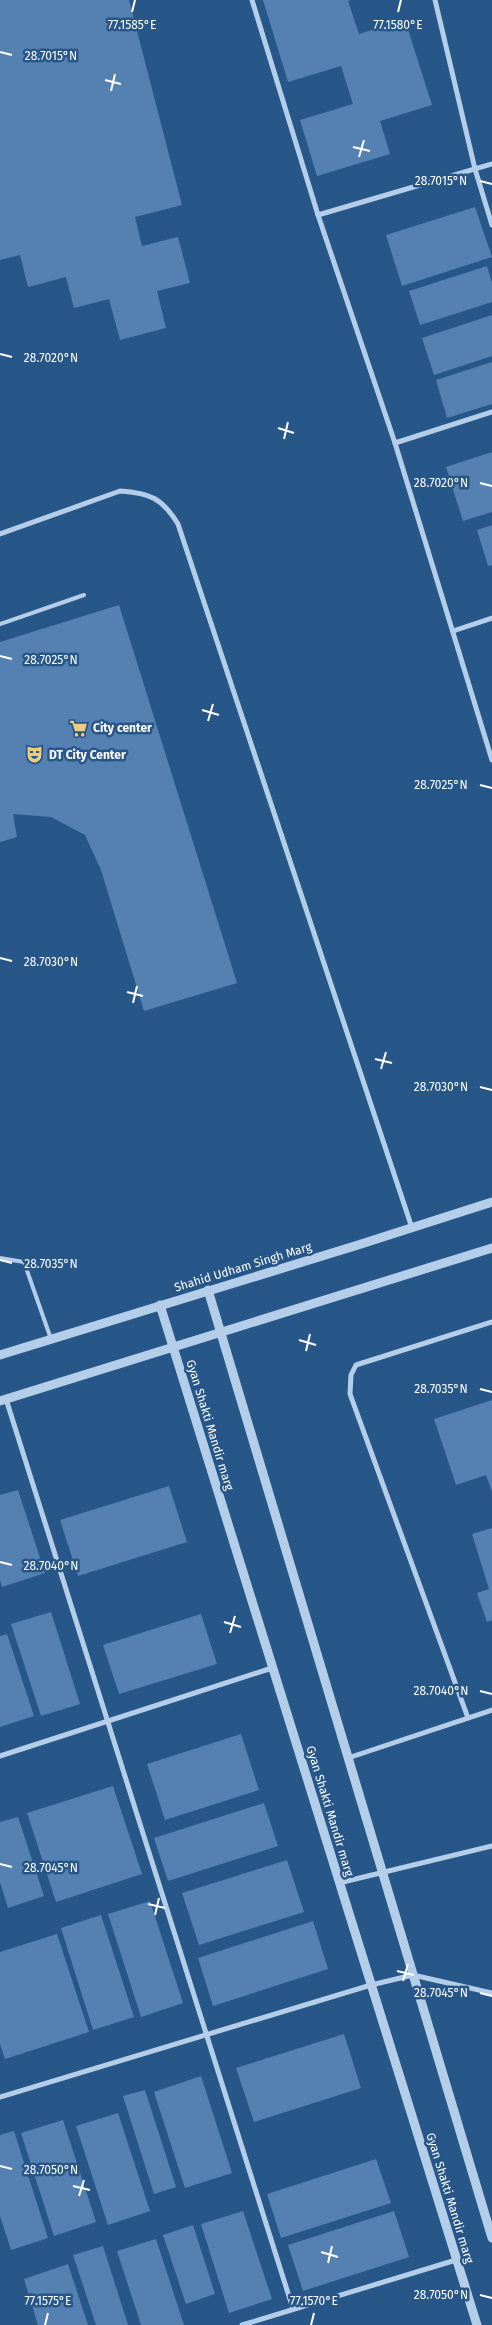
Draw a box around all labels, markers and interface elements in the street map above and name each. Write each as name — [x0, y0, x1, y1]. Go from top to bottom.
text: 77.1585°E — [108, 18, 156, 32]
text: 77.1580°E — [373, 18, 423, 32]
text: 28.7015°N — [25, 49, 77, 63]
text: 28.7015°N — [415, 174, 467, 188]
text: 28.7020°N — [24, 351, 78, 365]
text: 28.7020°N — [414, 476, 468, 490]
text: 28.7025°N — [24, 653, 78, 667]
supermarket icon: City center — [69, 718, 89, 738]
place label: City center — [93, 721, 152, 735]
theatre icon: DT City Center — [25, 745, 45, 765]
place label: DT City Center — [49, 748, 126, 762]
text: 28.7025°N — [414, 778, 468, 792]
text: 28.7030°N — [24, 955, 78, 969]
text: 28.7030°N — [414, 1080, 468, 1094]
street label: Shahid Udham Singh Marg — [173, 1239, 314, 1295]
text: 28.7035°N — [24, 1257, 78, 1271]
street label: Gyan Shakti Mandir marg — [183, 1358, 237, 1493]
text: 28.7035°N — [414, 1382, 468, 1396]
text: 28.7040°N — [24, 1559, 78, 1573]
text: 28.7040°N — [414, 1684, 468, 1698]
street label: Gyan Shakti Mandir marg — [303, 1744, 357, 1879]
text: 28.7045°N — [24, 1861, 78, 1875]
text: 28.7045°N — [414, 1986, 468, 2000]
street label: Gyan Shakti Mandir marg — [423, 2131, 477, 2266]
text: 28.7050°N — [24, 2163, 78, 2177]
text: 28.7050°N — [414, 2288, 468, 2302]
text: 77.1575°E — [25, 2294, 72, 2308]
text: 77.1570°E — [290, 2294, 338, 2308]

